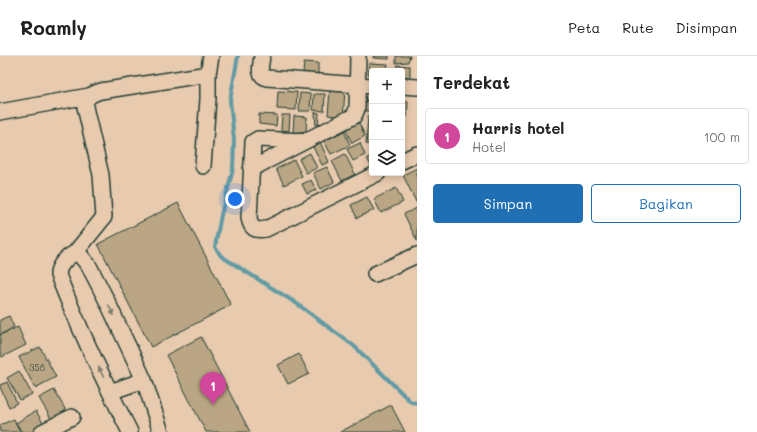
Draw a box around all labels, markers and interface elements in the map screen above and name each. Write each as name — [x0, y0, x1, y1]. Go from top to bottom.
text: Roamly — [20, 15, 87, 40]
text: Peta — [568, 18, 600, 37]
text: Rute — [622, 18, 654, 37]
text: Disimpan — [676, 18, 737, 37]
map controls — [369, 68, 405, 176]
button: + — [369, 68, 405, 104]
text: Terdekat — [433, 71, 510, 93]
button: − — [369, 104, 405, 140]
text: Harris hotel — [472, 118, 564, 138]
text: 1 — [444, 128, 450, 145]
text: 100 m — [704, 128, 740, 145]
text: Hotel — [472, 138, 506, 155]
button: layers — [369, 140, 405, 176]
button: Simpan — [433, 184, 583, 223]
button: Bagikan — [591, 184, 741, 223]
your location — [225, 189, 245, 209]
one-way arrow — [108, 304, 114, 315]
house number: 358 — [29, 362, 46, 373]
one-way arrow — [98, 366, 104, 378]
pin: 1 — [200, 372, 226, 405]

